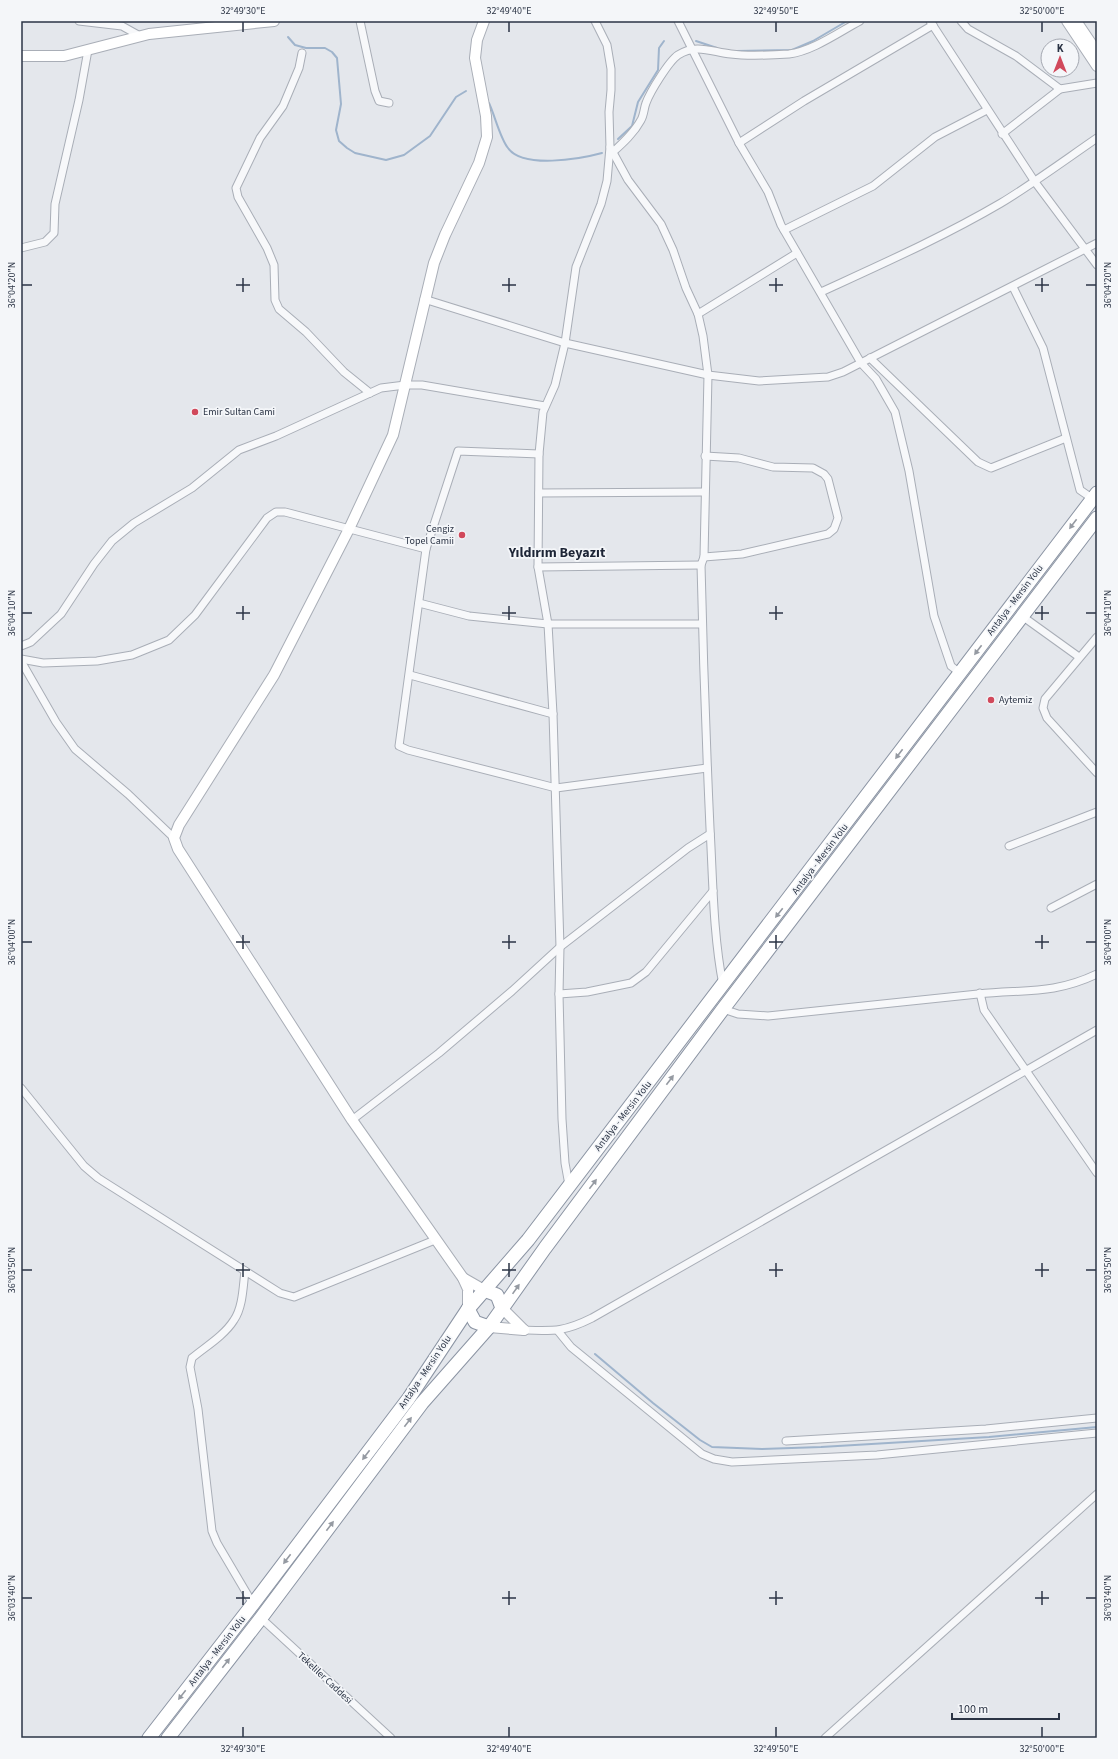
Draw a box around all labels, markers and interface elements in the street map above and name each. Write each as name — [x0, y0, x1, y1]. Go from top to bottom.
text: 32°49'30"E — [220, 4, 266, 18]
text: 32°49'40"E — [486, 4, 532, 18]
text: 32°49'50"E — [753, 4, 799, 18]
text: 32°50'00"E — [1019, 4, 1065, 18]
north arrow — [1040, 38, 1080, 78]
text: K — [1057, 41, 1064, 56]
text: 36°04'20"N — [5, 262, 19, 308]
text: 36°04'20"N — [1101, 262, 1115, 308]
place label: Emir Sultan Cami — [203, 405, 275, 419]
marker: Emir Sultan Cami — [190, 407, 200, 417]
one-way arrow — [1069, 519, 1078, 530]
place label: Cengiz Topel Camii — [405, 522, 454, 548]
marker: Cengiz Topel Camii — [457, 530, 467, 540]
district label: Yıldırım Beyazıt — [508, 543, 606, 563]
street label: Antalya - Mersin Yolu — [984, 562, 1046, 638]
text: 36°04'10"N — [5, 590, 19, 636]
text: 36°04'10"N — [1101, 590, 1115, 636]
one-way arrow — [973, 644, 982, 655]
place label: Aytemiz — [999, 693, 1032, 707]
marker: Aytemiz — [986, 695, 996, 705]
one-way arrow — [895, 748, 903, 759]
street label: Antalya - Mersin Yolu — [789, 821, 851, 897]
one-way arrow — [774, 908, 783, 919]
text: 36°04'00"N — [5, 919, 19, 965]
text: 36°04'00"N — [1101, 919, 1115, 965]
one-way arrow — [666, 1074, 675, 1085]
street label: Antalya - Mersin Yolu — [591, 1078, 655, 1154]
one-way arrow — [588, 1179, 596, 1189]
text: 36°03'50"N — [5, 1247, 19, 1293]
text: 36°03'50"N — [1101, 1247, 1115, 1293]
one-way arrow — [512, 1284, 520, 1294]
street label: Antalya - Mersin Yolu — [395, 1333, 455, 1411]
one-way arrow — [403, 1417, 412, 1428]
one-way arrow — [361, 1450, 370, 1461]
one-way arrow — [326, 1520, 334, 1531]
one-way arrow — [283, 1554, 291, 1564]
text: 36°03'40"N — [5, 1575, 19, 1621]
text: 36°03'40"N — [1101, 1575, 1115, 1621]
street label: Antalya - Mersin Yolu — [185, 1613, 249, 1689]
street label: Tekeliler Caddesi — [294, 1649, 356, 1707]
one-way arrow — [222, 1657, 230, 1668]
one-way arrow — [178, 1690, 186, 1701]
scale bar — [952, 1695, 1059, 1721]
text: 100 m — [958, 1701, 988, 1718]
text: 32°49'30"E — [220, 1742, 266, 1756]
text: 32°49'40"E — [486, 1742, 532, 1756]
text: 32°49'50"E — [753, 1742, 799, 1756]
text: 32°50'00"E — [1019, 1742, 1065, 1756]

